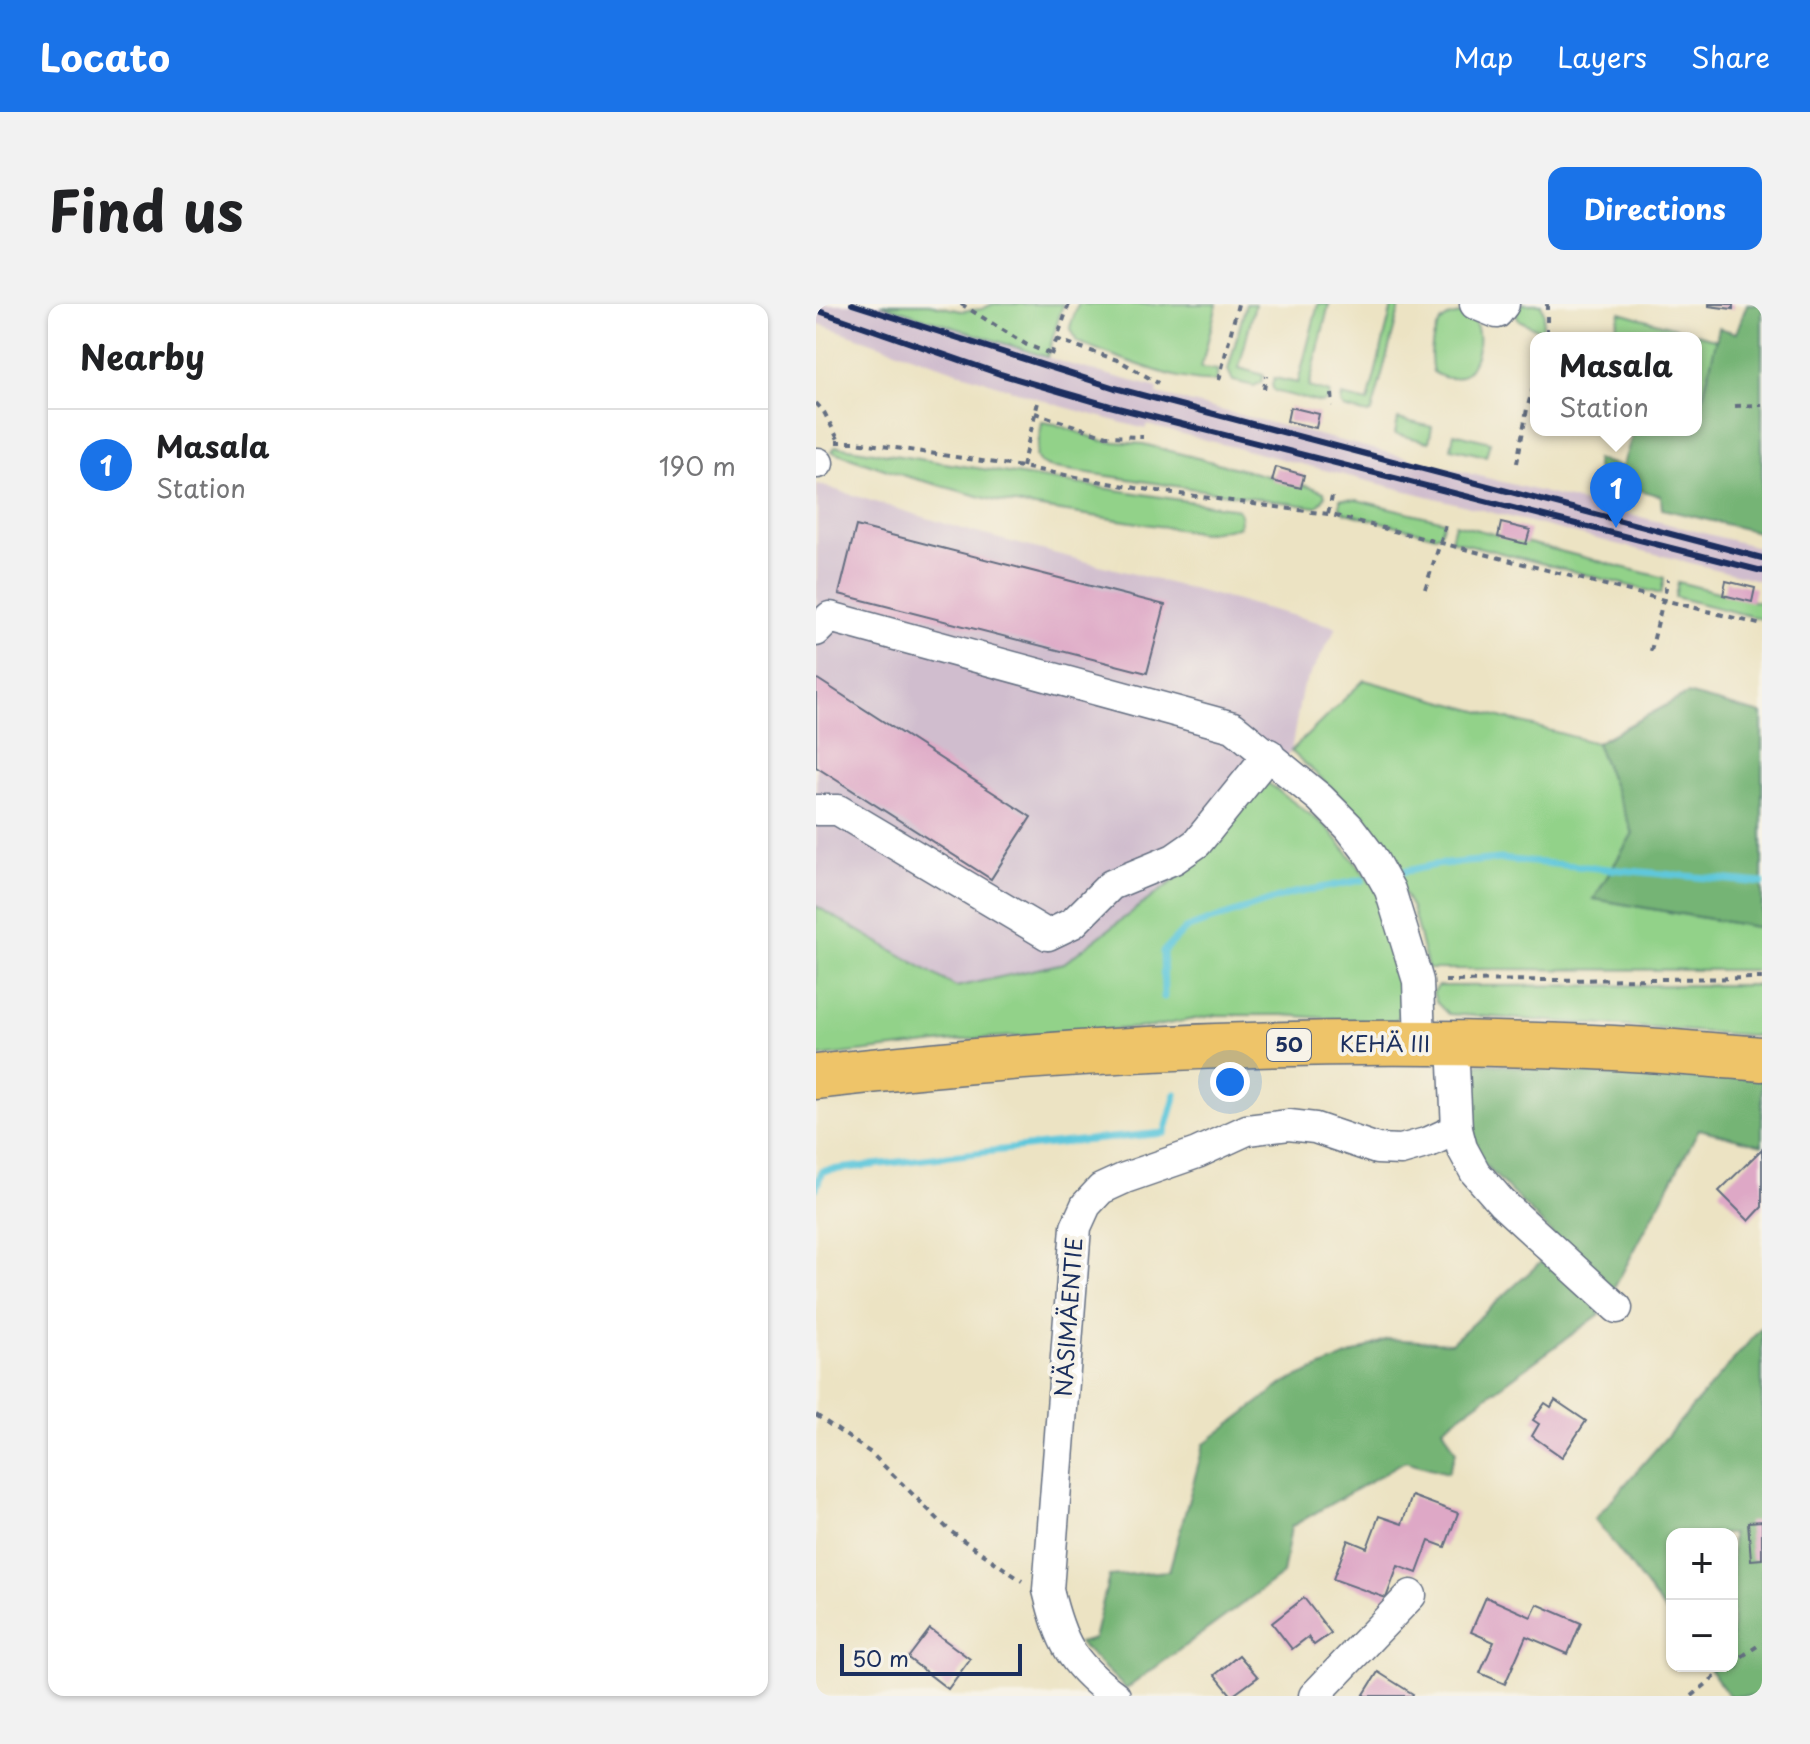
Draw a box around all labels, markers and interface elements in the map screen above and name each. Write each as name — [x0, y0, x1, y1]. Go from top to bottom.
text: Locato — [40, 28, 170, 85]
text: Map — [1453, 35, 1513, 78]
text: Layers — [1557, 35, 1647, 78]
text: Share — [1691, 35, 1770, 78]
text: Find us — [48, 166, 244, 251]
button: Directions — [1548, 167, 1762, 250]
text: Nearby — [80, 330, 205, 382]
popup — [1530, 332, 1702, 436]
text: Masala — [1559, 342, 1673, 387]
text: Station — [1559, 387, 1649, 426]
text: Masala — [156, 423, 270, 468]
text: 1 — [100, 446, 112, 485]
text: 190 m — [659, 446, 736, 485]
pin: 1 — [1590, 462, 1642, 528]
text: Station — [156, 468, 246, 507]
street label: KEHÄ III — [1340, 1026, 1430, 1059]
road number: 50 — [1267, 1029, 1311, 1061]
your location — [1210, 1062, 1250, 1102]
street label: NÄSIMÄENTIE — [1045, 1236, 1090, 1398]
map controls — [1666, 1528, 1738, 1672]
button: + — [1666, 1528, 1738, 1600]
button: − — [1666, 1600, 1738, 1672]
scale bar — [840, 1640, 1022, 1676]
text: 50 m — [852, 1641, 909, 1674]

